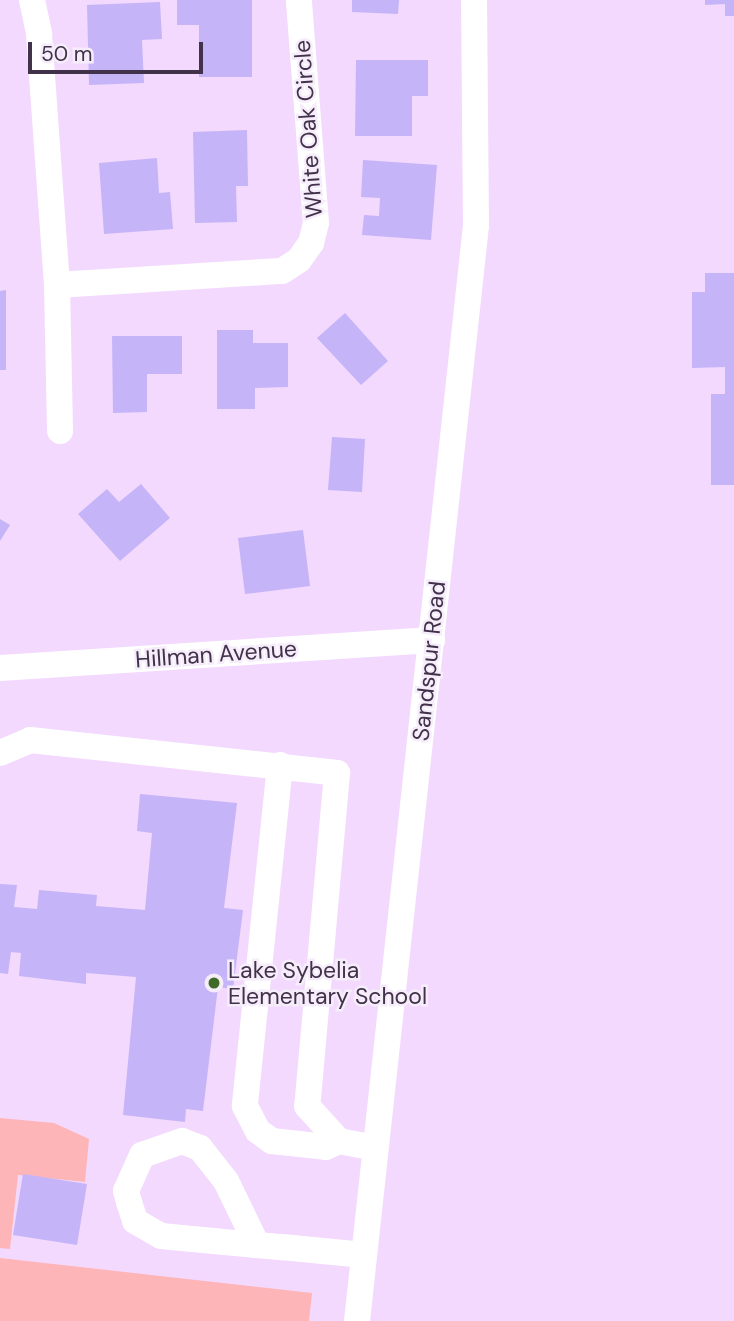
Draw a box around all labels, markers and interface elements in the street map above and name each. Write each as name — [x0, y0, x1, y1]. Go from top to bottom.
scale bar — [32, 28, 206, 72]
street label: White Oak Circle — [288, 39, 328, 219]
text: 50 m — [41, 40, 92, 68]
street label: Sandspur Road — [407, 580, 451, 742]
street label: Hillman Avenue — [134, 635, 298, 673]
place label: Lake Sybelia Elementary School — [228, 956, 427, 1010]
marker: Lake Sybelia Elementary School — [206, 975, 222, 991]

